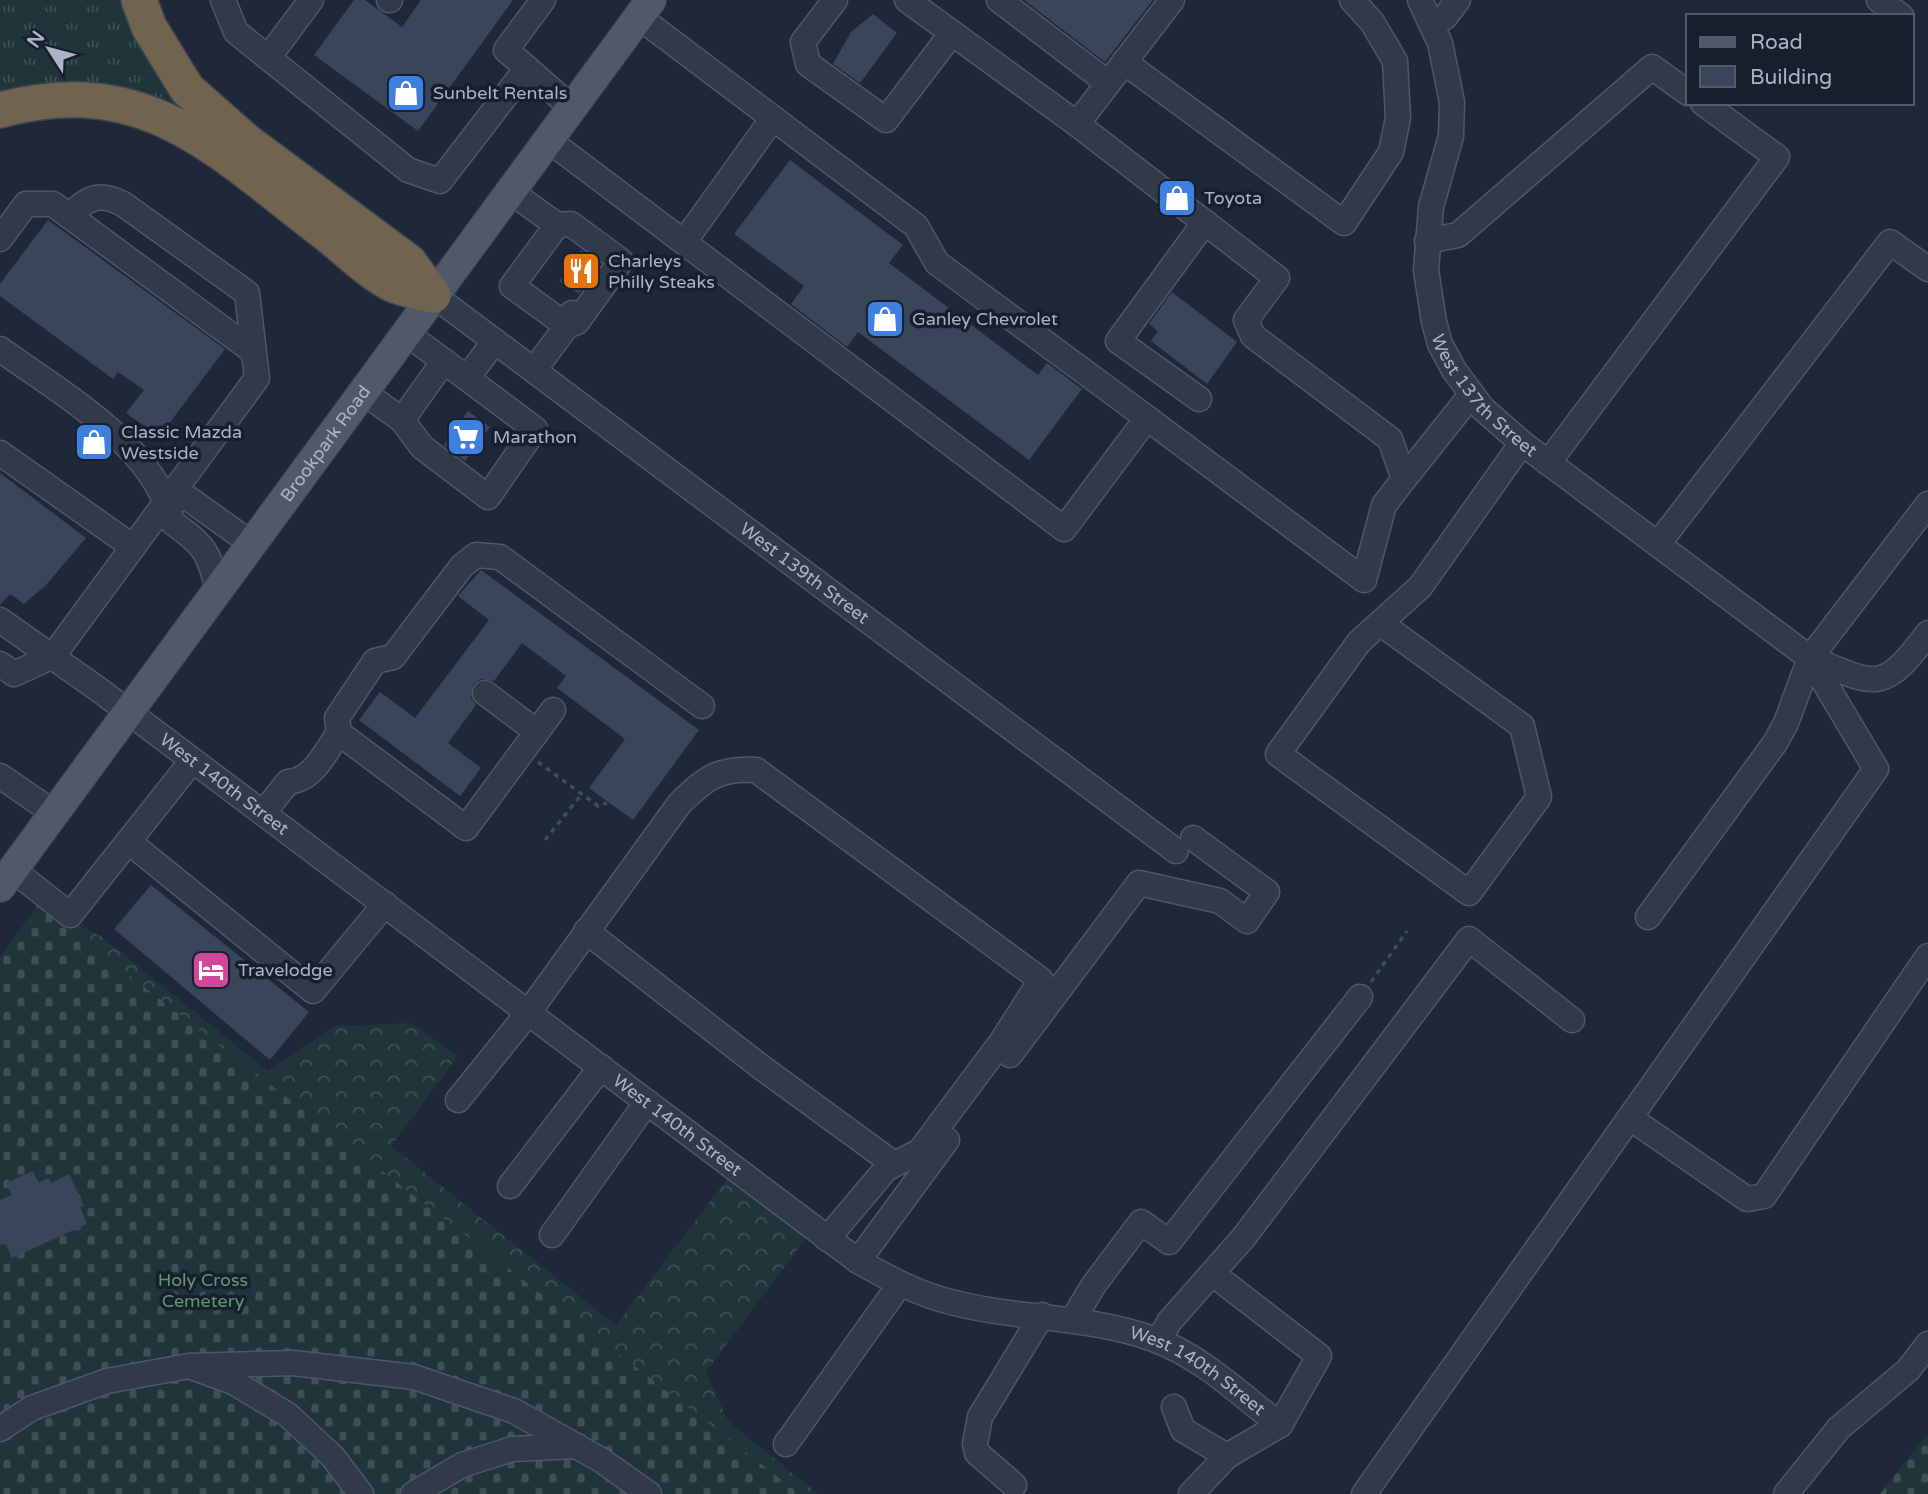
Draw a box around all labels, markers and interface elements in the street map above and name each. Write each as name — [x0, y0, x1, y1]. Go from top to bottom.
north arrow — [14, 14, 84, 84]
legend — [1686, 14, 1914, 105]
text: N — [23, 27, 49, 52]
text: Road — [1750, 30, 1803, 55]
text: Building — [1750, 65, 1832, 90]
shop icon: Sunbelt Rentals — [385, 72, 427, 114]
place label: Sunbelt Rentals — [433, 82, 567, 104]
shop icon: Toyota — [1156, 177, 1198, 219]
place label: Toyota — [1204, 187, 1262, 209]
restaurant icon: Charleys Philly Steaks — [560, 250, 602, 292]
place label: Charleys Philly Steaks — [608, 250, 715, 293]
shop icon: Ganley Chevrolet — [864, 298, 906, 340]
place label: Ganley Chevrolet — [912, 308, 1058, 330]
street label: West 137th Street — [1427, 332, 1541, 461]
street label: Brookpark Road — [275, 381, 375, 506]
supermarket icon: Marathon — [445, 416, 487, 458]
shop icon: Classic Mazda Westside — [73, 421, 115, 463]
place label: Classic Mazda Westside — [121, 421, 242, 464]
place label: Marathon — [493, 426, 577, 448]
street label: West 139th Street — [736, 518, 874, 629]
street label: West 140th Street — [156, 728, 293, 840]
hotel icon: Travelodge — [190, 949, 232, 991]
place label: Travelodge — [238, 959, 333, 981]
street label: West 140th Street — [609, 1069, 746, 1181]
park label: Holy Cross Cemetery — [158, 1269, 248, 1312]
street label: West 140th Street — [1127, 1321, 1270, 1420]

